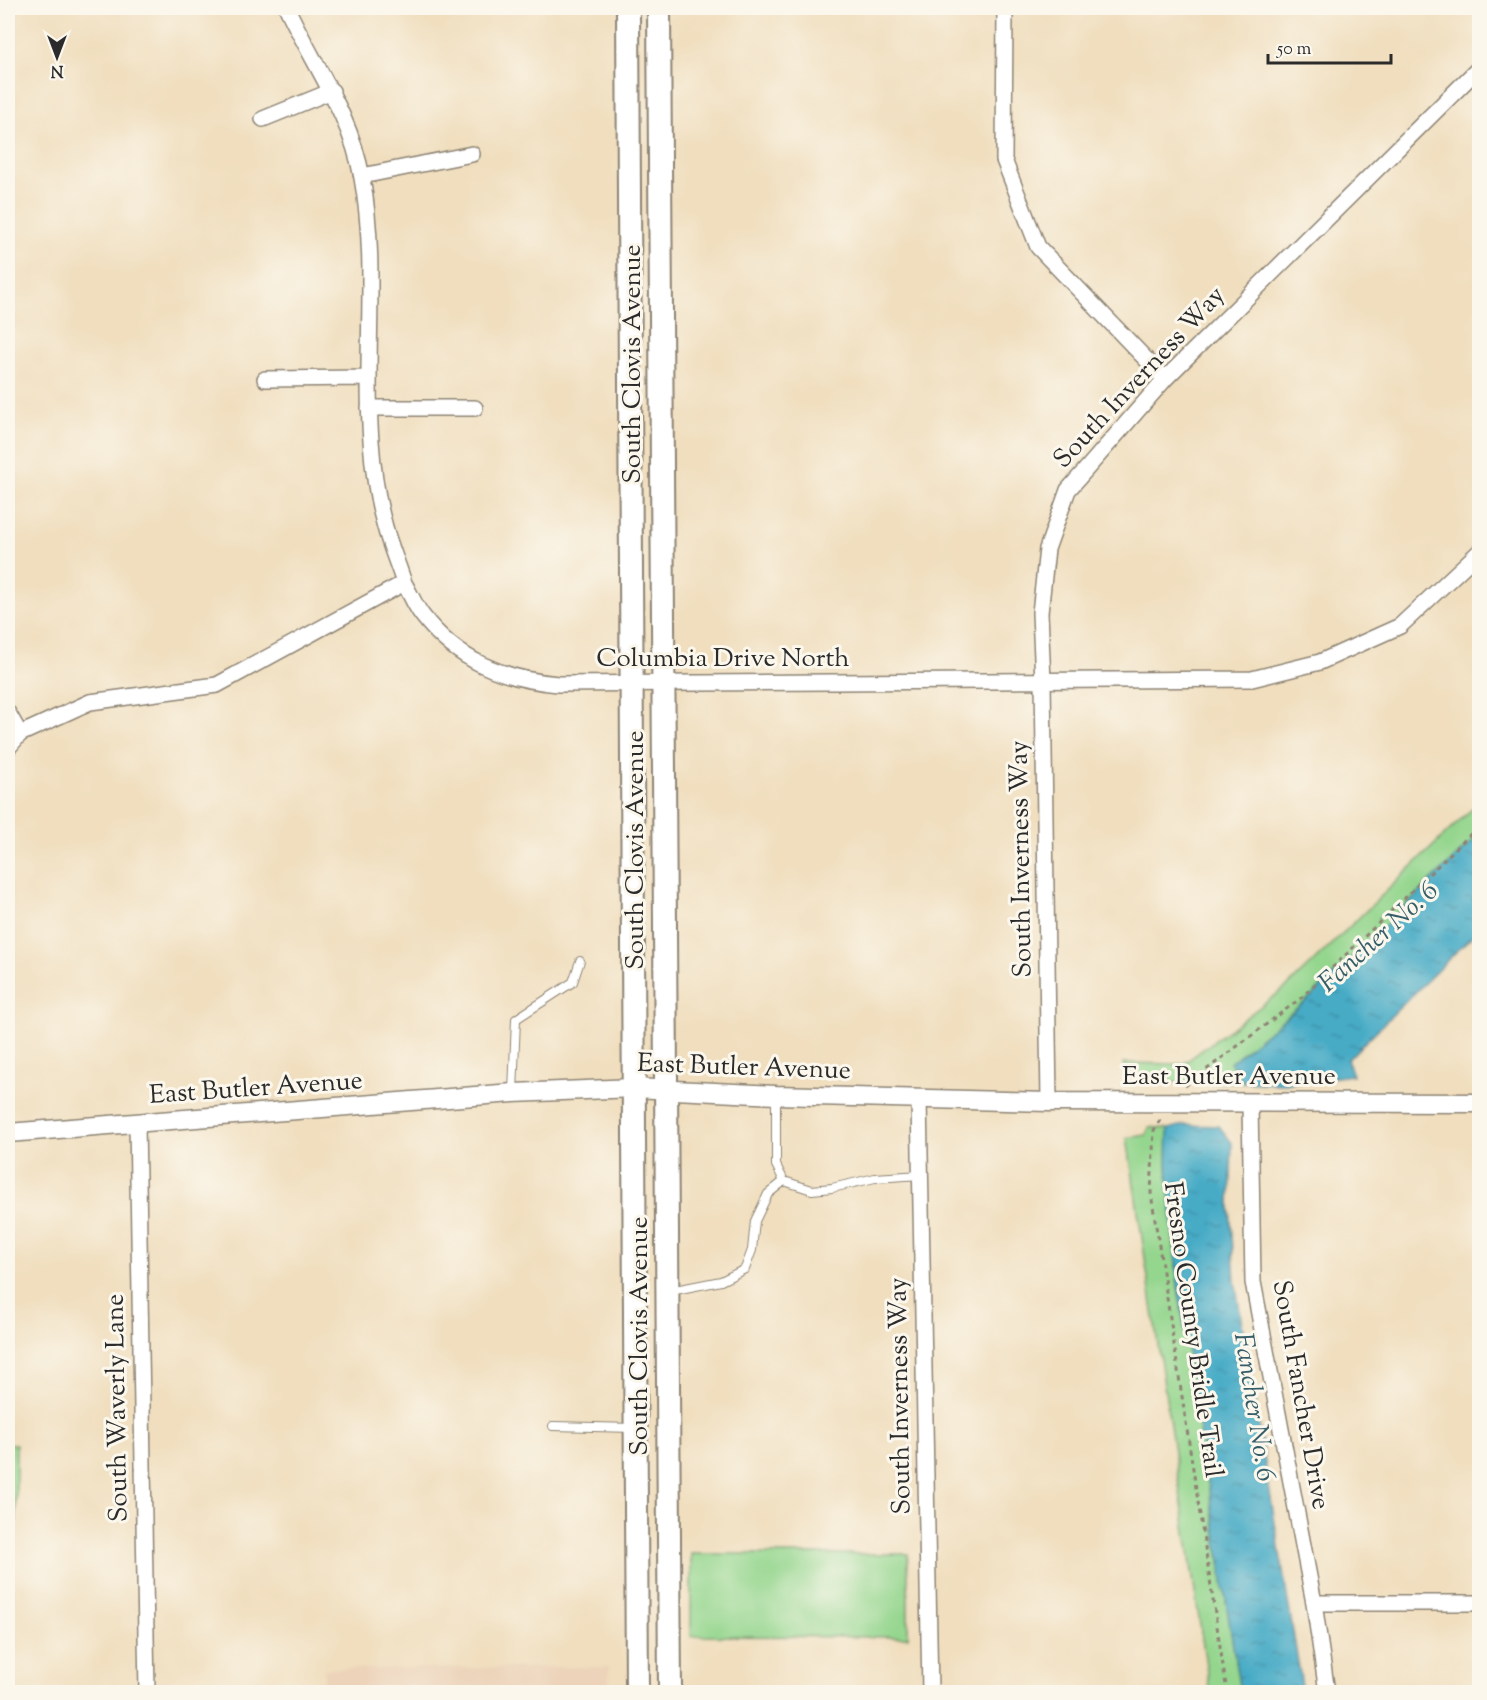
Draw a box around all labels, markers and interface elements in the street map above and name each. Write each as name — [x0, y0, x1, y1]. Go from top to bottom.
north arrow — [27, 27, 87, 87]
scale bar — [1268, 27, 1391, 65]
text: 50 m — [1276, 37, 1312, 63]
text: N — [50, 58, 63, 81]
street label: South Clovis Avenue — [615, 244, 652, 484]
street label: South Inverness Way — [1046, 279, 1235, 477]
street label: Columbia Drive North — [596, 641, 850, 678]
street label: South Clovis Avenue — [618, 730, 655, 970]
street label: South Inverness Way — [1001, 740, 1043, 978]
water label: Fancher No. 6 — [1310, 873, 1448, 1003]
street label: East Butler Avenue — [636, 1046, 852, 1090]
street label: East Butler Avenue — [1122, 1059, 1336, 1096]
street label: East Butler Avenue — [148, 1063, 364, 1115]
street label: Fresno County Bridle Trail — [1153, 1180, 1231, 1480]
street label: South Clovis Avenue — [622, 1216, 659, 1456]
street label: South Inverness Way — [880, 1277, 922, 1515]
street label: South Fancher Drive — [1262, 1278, 1338, 1512]
street label: South Waverly Lane — [98, 1294, 138, 1522]
water label: Fancher No. 6 — [1222, 1330, 1284, 1484]

